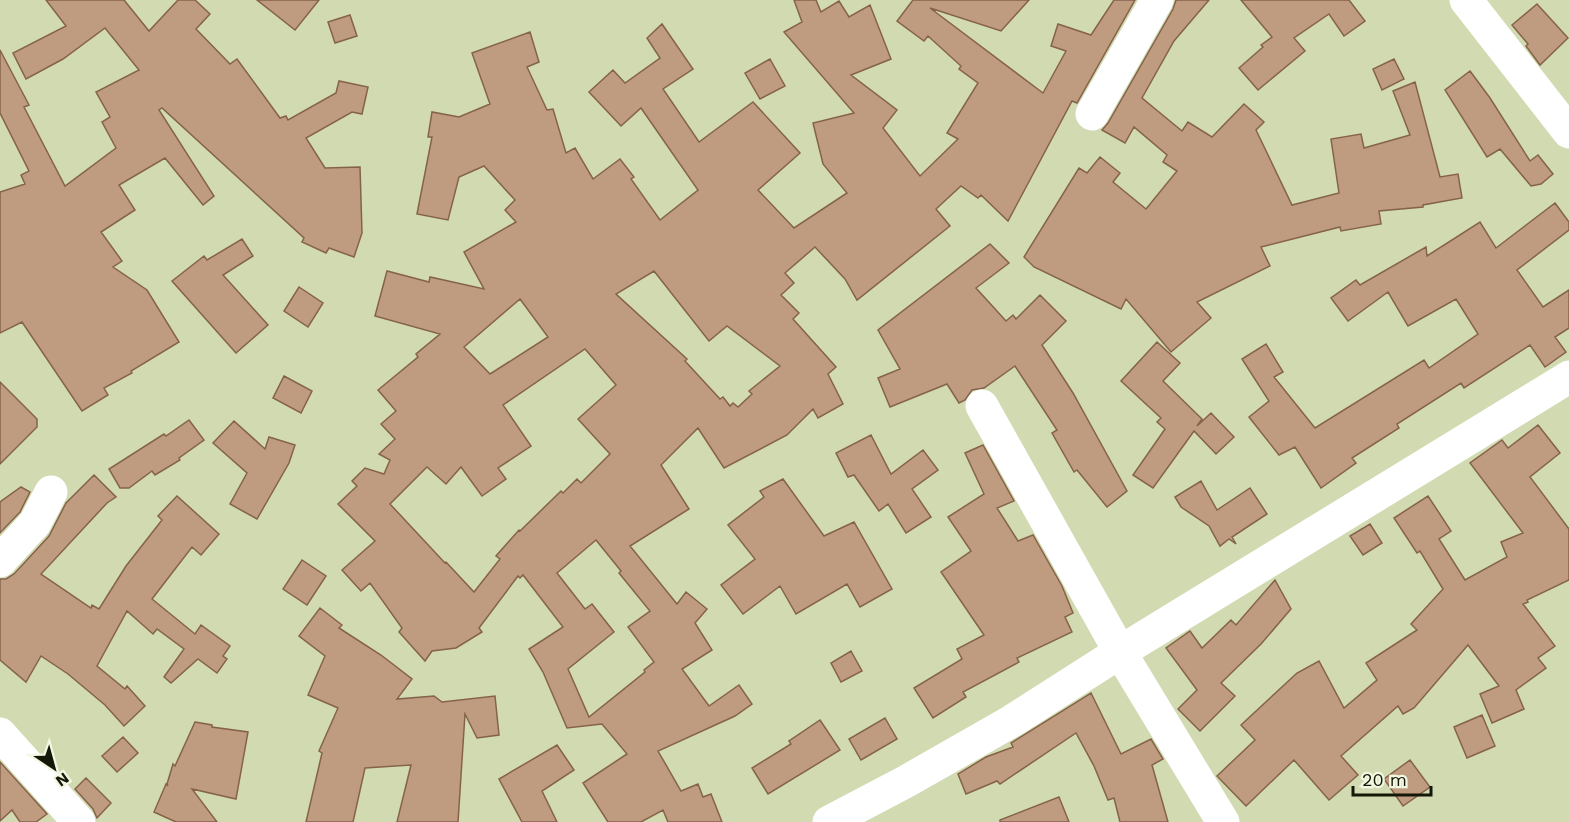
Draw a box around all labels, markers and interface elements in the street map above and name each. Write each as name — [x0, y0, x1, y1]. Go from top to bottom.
north arrow — [24, 738, 84, 798]
scale bar — [1353, 759, 1431, 797]
text: N — [52, 769, 73, 791]
text: 20 m — [1362, 769, 1407, 790]

